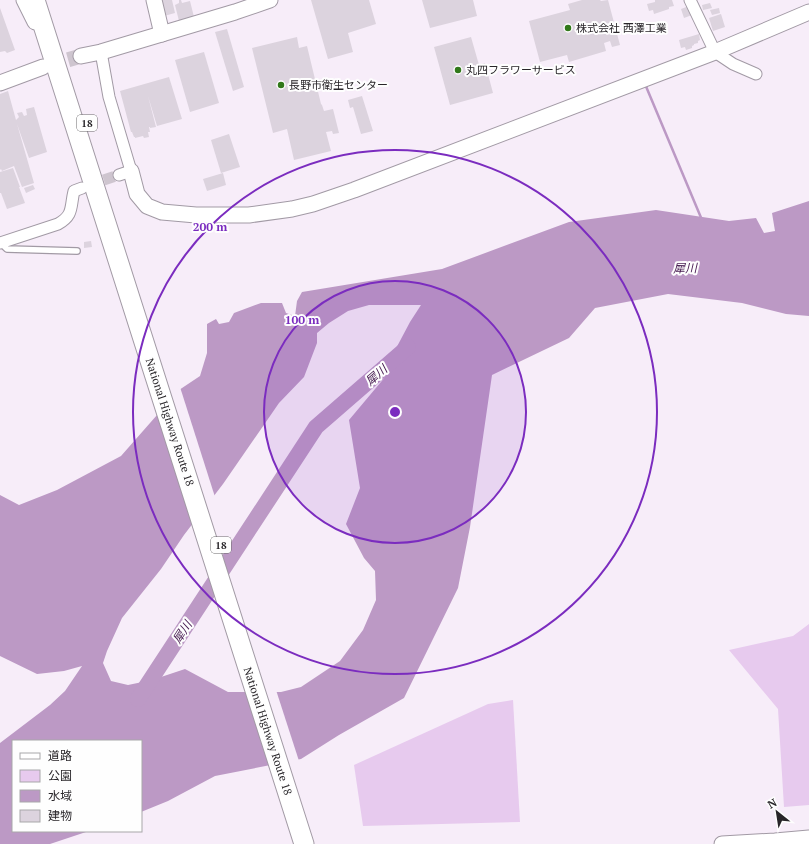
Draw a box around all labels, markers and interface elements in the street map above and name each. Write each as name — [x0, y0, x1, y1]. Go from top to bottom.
place label: 株式会社 西澤工業 — [576, 21, 667, 35]
marker: 株式会社 西澤工業 — [563, 23, 573, 33]
place label: 丸四フラワーサービス — [466, 63, 576, 77]
marker: 丸四フラワーサービス — [453, 65, 463, 75]
place label: 長野市衛生センター — [289, 78, 388, 92]
marker: 長野市衛生センター — [276, 80, 286, 90]
road number: 18 — [77, 115, 97, 131]
text: 200 m — [193, 219, 227, 234]
water label: 犀川 — [673, 260, 699, 276]
text: 100 m — [285, 312, 319, 327]
street label: National Highway Route 18 — [143, 356, 197, 488]
water label: 犀川 — [362, 360, 391, 389]
centre of rings — [388, 405, 402, 419]
road number: 18 — [211, 537, 231, 553]
water label: 犀川 — [169, 616, 196, 646]
street label: National Highway Route 18 — [241, 665, 295, 797]
legend — [12, 740, 142, 832]
text: 道路 — [48, 748, 72, 763]
text: 公園 — [48, 768, 72, 783]
text: 水域 — [48, 788, 72, 803]
north arrow — [757, 792, 797, 832]
text: N — [765, 795, 780, 811]
text: 建物 — [48, 808, 72, 823]

